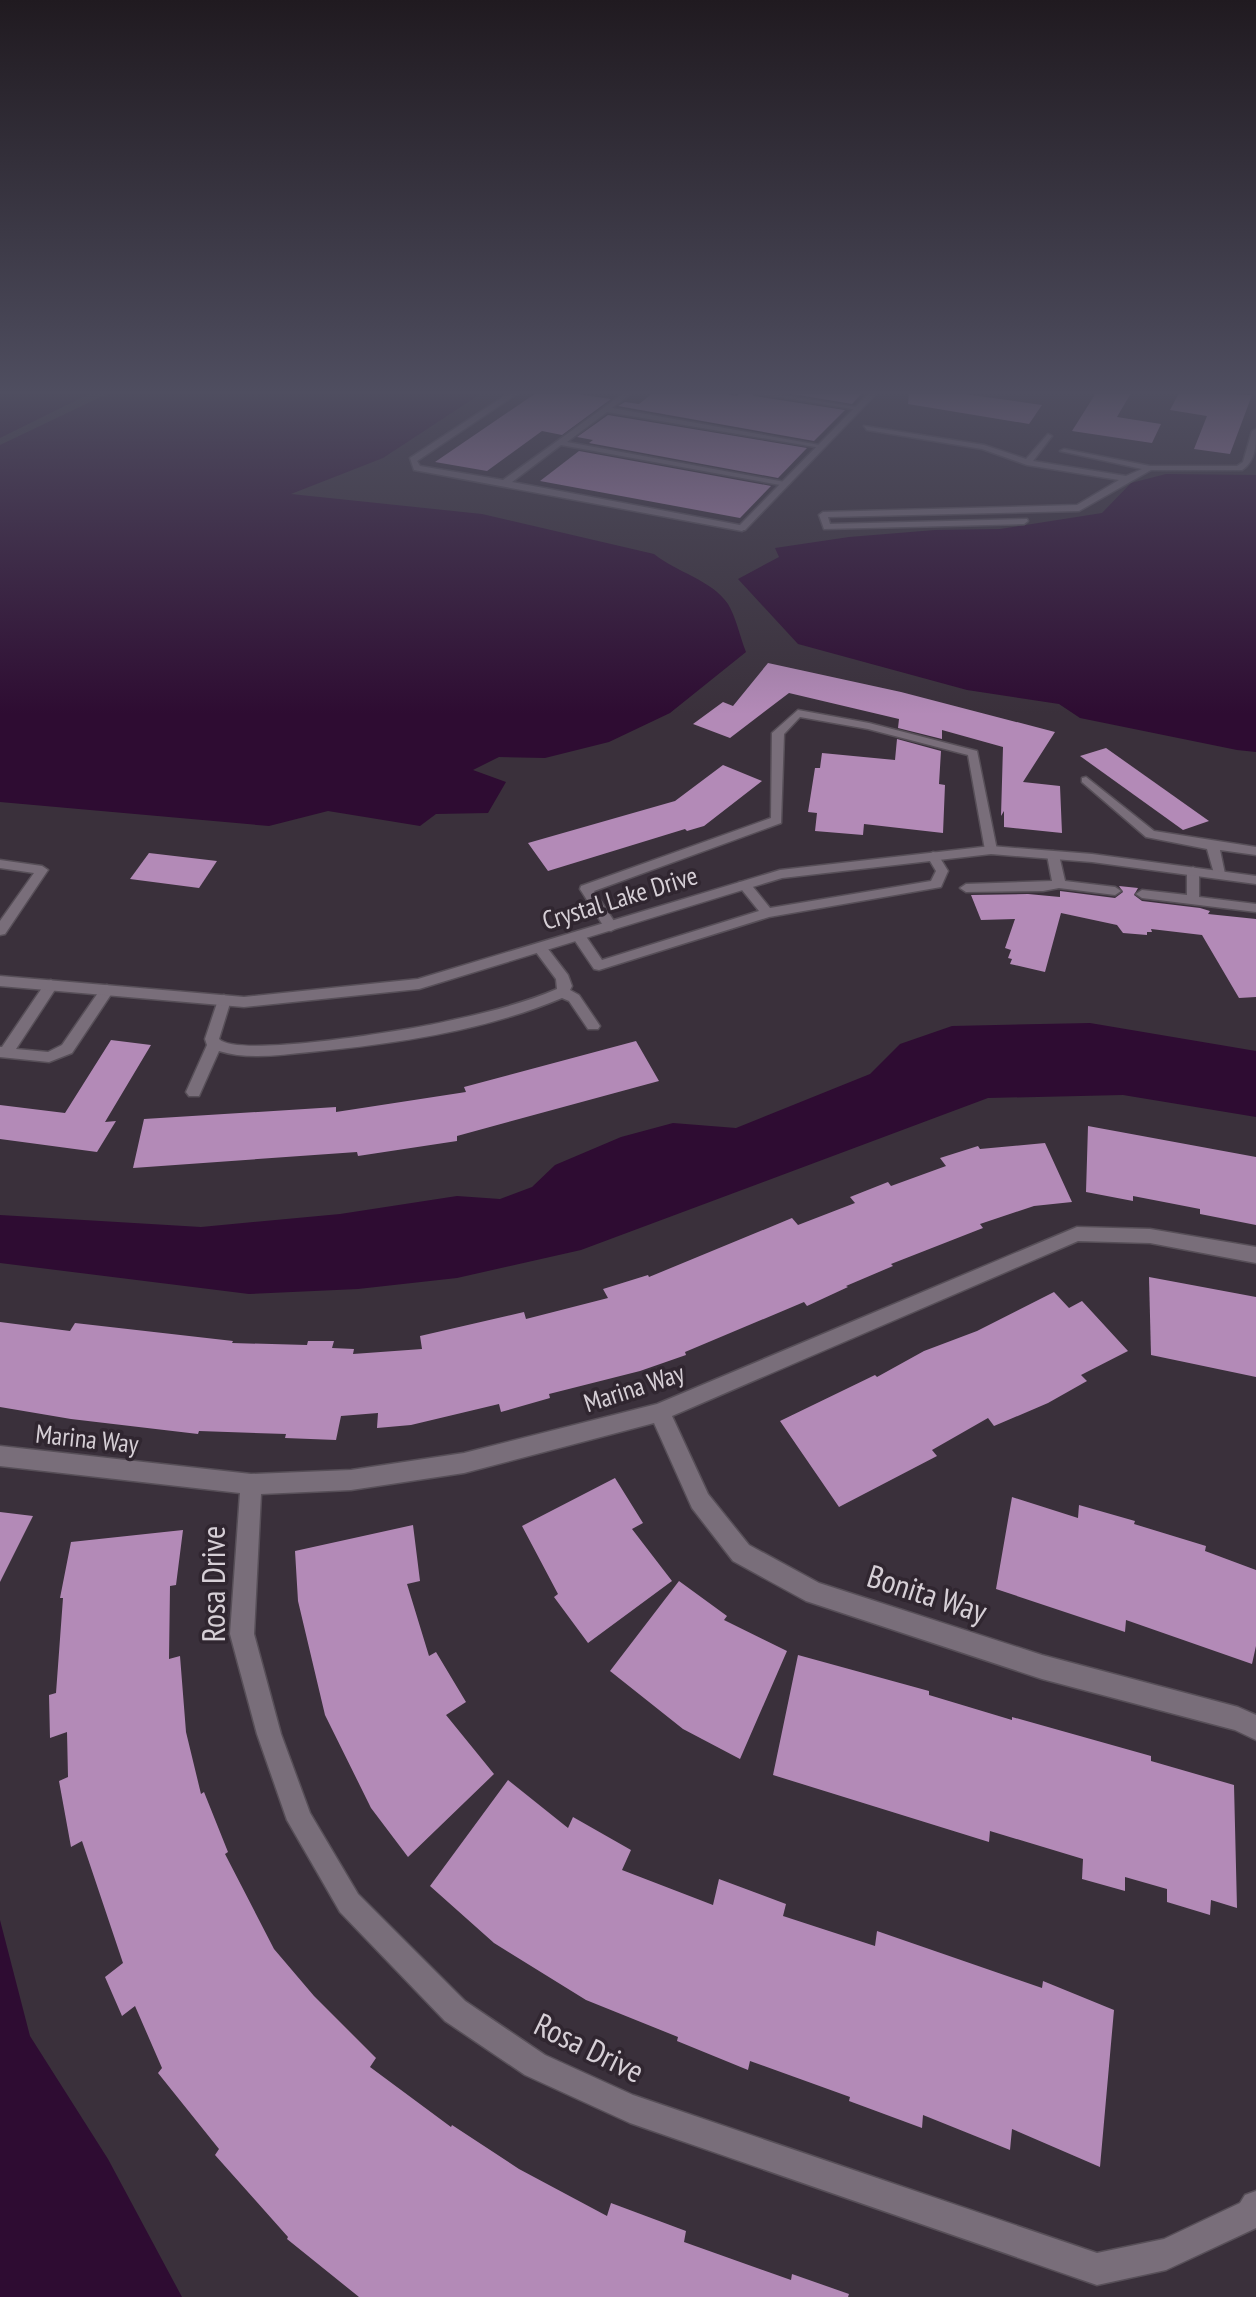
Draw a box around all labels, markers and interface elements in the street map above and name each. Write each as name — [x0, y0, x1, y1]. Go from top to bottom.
street label: Crystal Lake Drive — [538, 858, 701, 937]
street label: Marina Way — [580, 1356, 688, 1419]
street label: Marina Way — [34, 1417, 140, 1460]
street label: Rosa Drive — [192, 1526, 234, 1642]
street label: Bonita Way — [862, 1554, 992, 1632]
street label: Rosa Drive — [528, 2003, 651, 2092]

